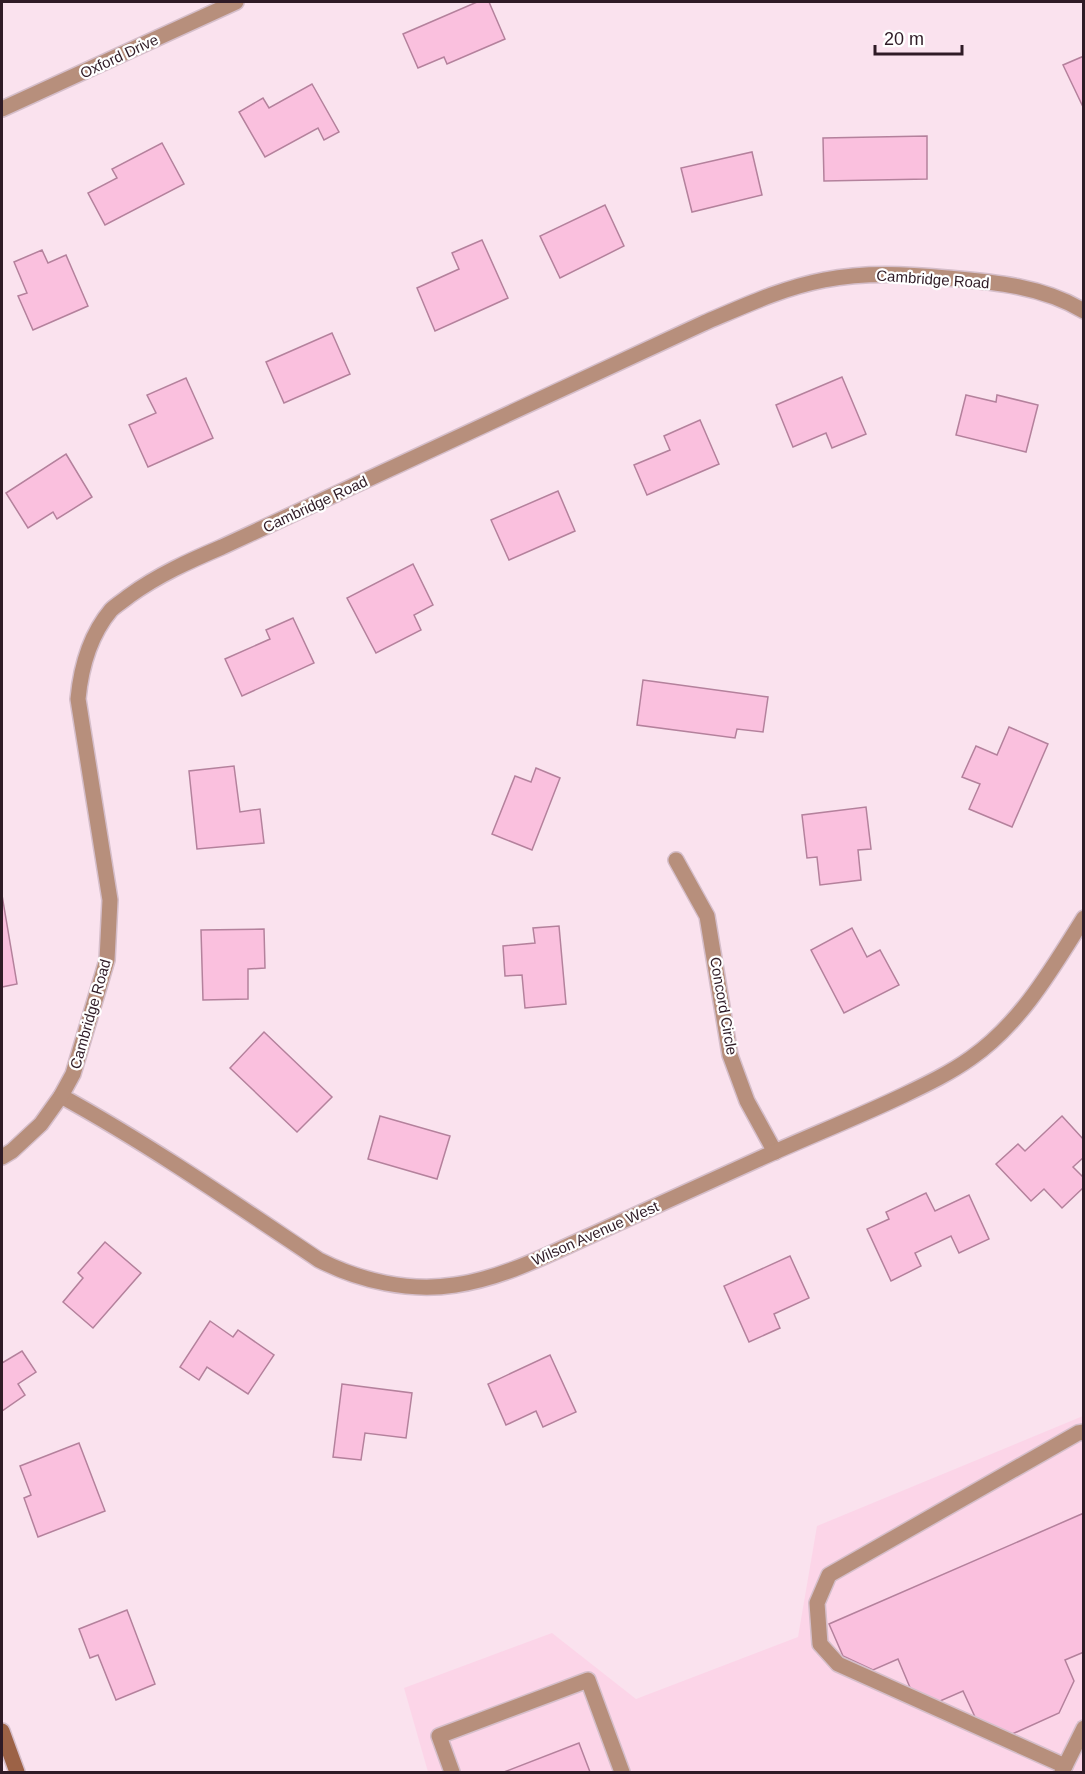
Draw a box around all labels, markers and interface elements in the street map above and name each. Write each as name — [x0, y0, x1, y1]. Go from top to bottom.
scale bar — [875, 18, 962, 56]
text: 20 m — [884, 29, 924, 49]
street label: Oxford Drive — [77, 31, 161, 81]
street label: Cambridge Road — [876, 267, 990, 291]
street label: Cambridge Road — [260, 472, 370, 536]
street label: Concord Circle — [707, 956, 741, 1056]
street label: Cambridge Road — [66, 957, 114, 1071]
street label: Wilson Avenue West — [529, 1197, 662, 1269]

